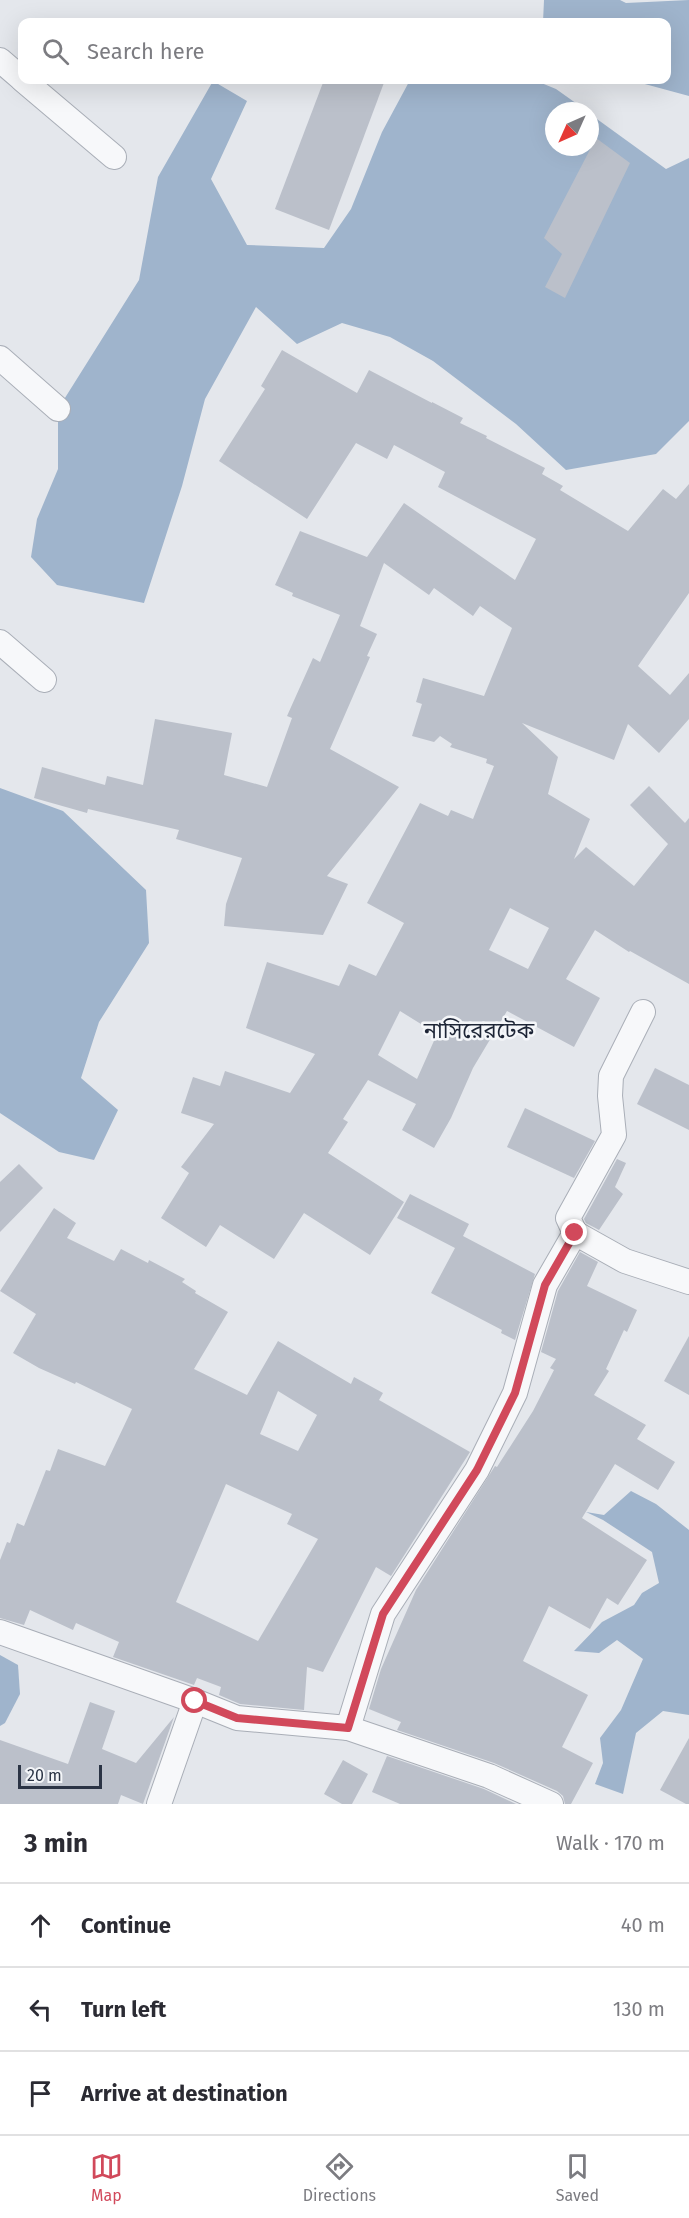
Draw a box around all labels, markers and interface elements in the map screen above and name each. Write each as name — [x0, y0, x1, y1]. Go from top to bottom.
search box — [18, 18, 671, 84]
icon: search — [39, 35, 72, 68]
text: Search here — [87, 38, 205, 65]
north arrow — [545, 102, 599, 156]
district label: নাসিরেরটেক — [423, 1017, 535, 1044]
route end — [561, 1219, 587, 1245]
route start — [181, 1687, 207, 1713]
scale bar — [18, 1762, 102, 1790]
text: 20 m — [27, 1766, 62, 1785]
text: 3 min — [24, 1828, 88, 1859]
text: Walk · 170 m — [556, 1831, 665, 1855]
icon: ahead — [24, 1909, 57, 1942]
text: Continue — [81, 1912, 171, 1939]
text: 40 m — [621, 1913, 665, 1937]
icon: left — [24, 1993, 57, 2026]
text: Turn left — [81, 1996, 166, 2023]
text: 130 m — [613, 1997, 665, 2021]
icon: arrive — [24, 2077, 57, 2110]
text: Arrive at destination — [81, 2080, 288, 2107]
tab: Map — [90, 2150, 123, 2205]
tab: Directions — [303, 2150, 376, 2205]
tab: Saved — [556, 2150, 599, 2205]

